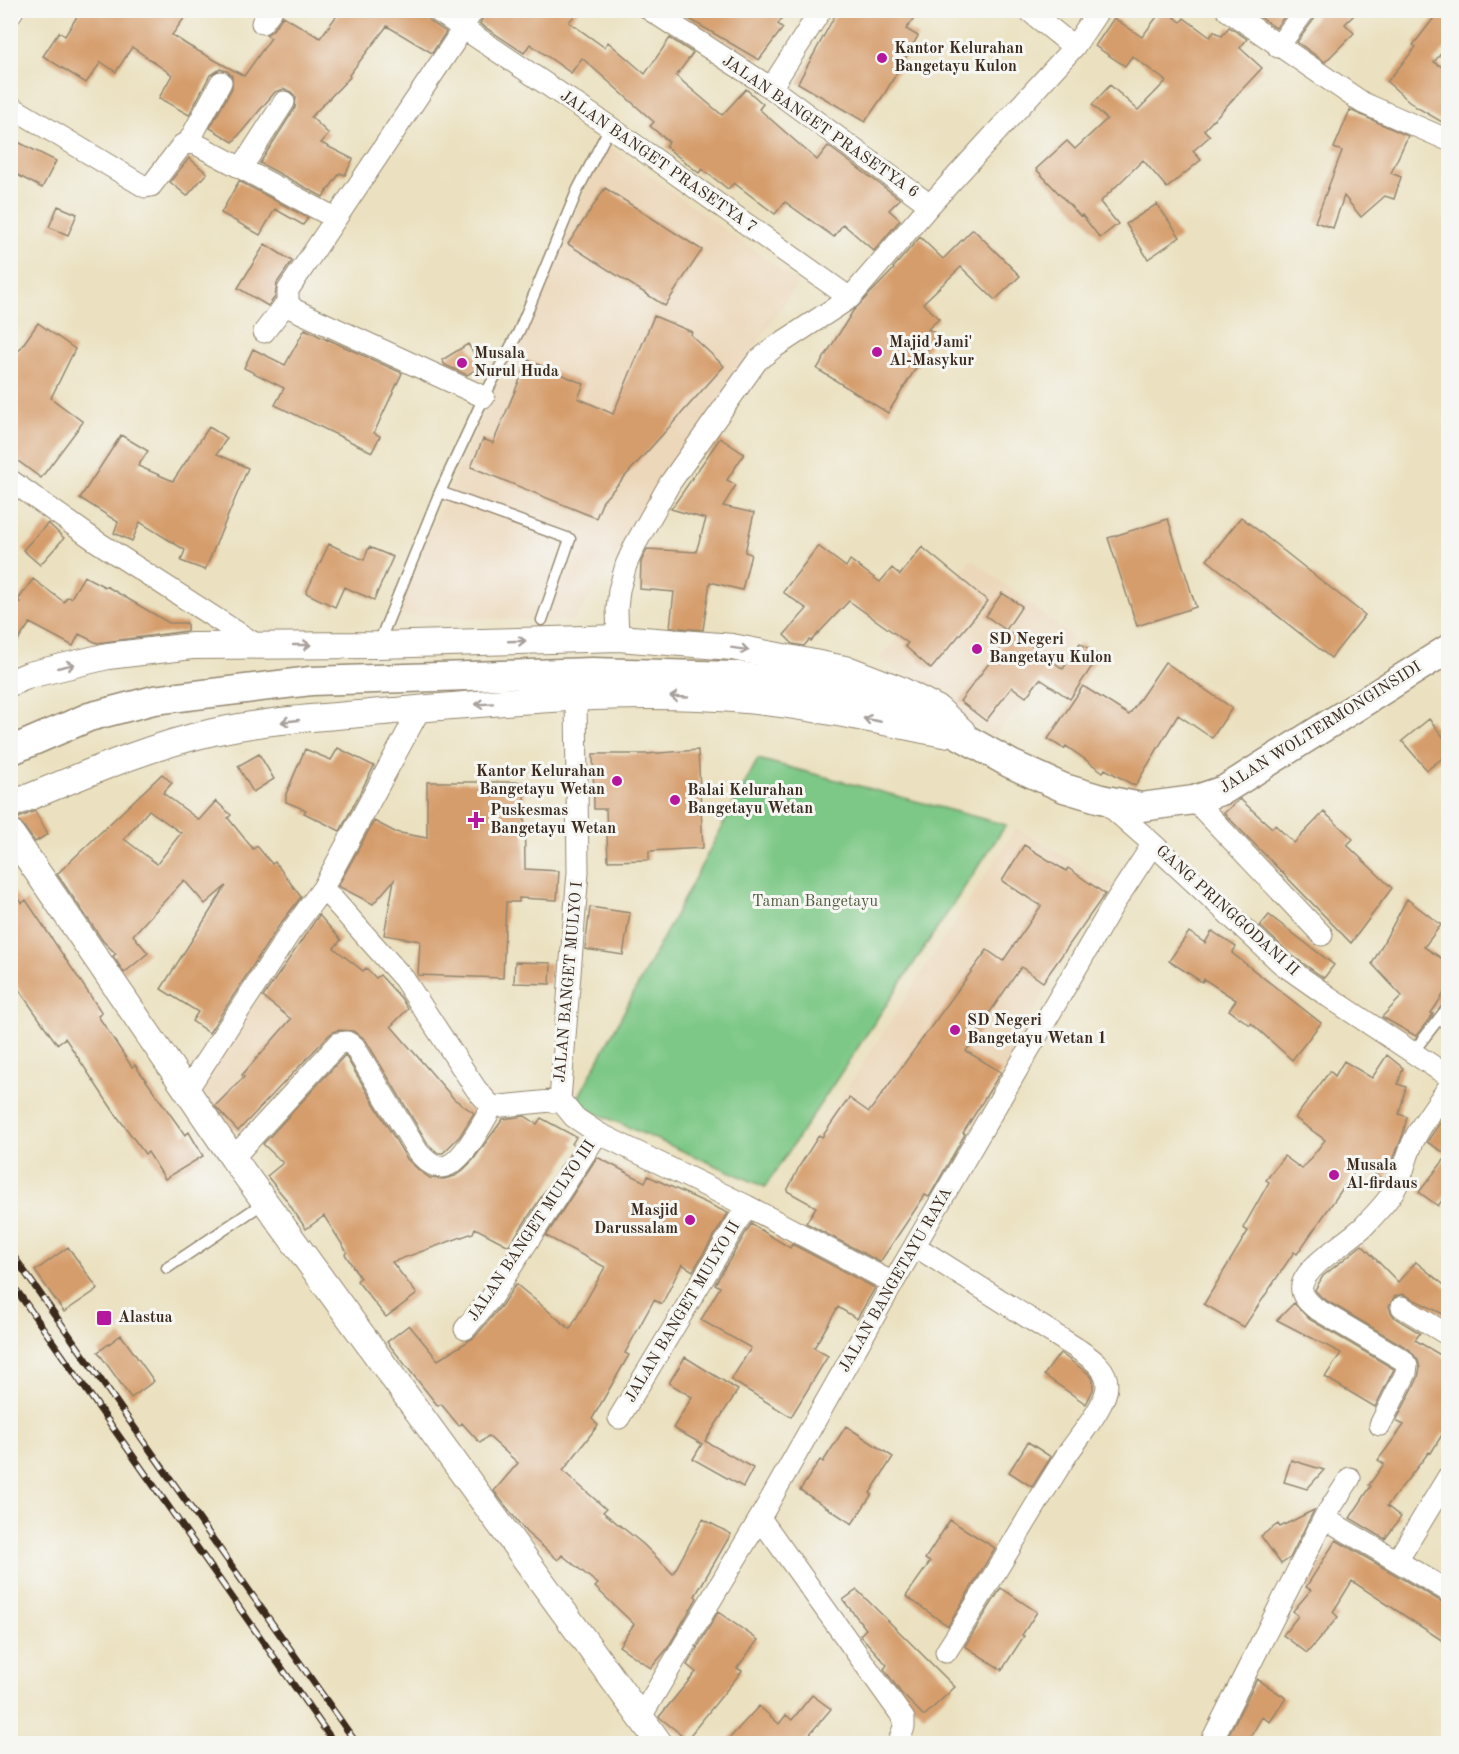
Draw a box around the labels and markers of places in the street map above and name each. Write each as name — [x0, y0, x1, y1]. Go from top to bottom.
place label: Kantor Kelurahan Bangetayu Kulon — [894, 41, 1023, 75]
marker: Kantor Kelurahan Bangetayu Kulon — [875, 51, 889, 65]
place label: Majid Jami' Al-Masykur — [889, 335, 974, 369]
marker: Majid Jami' Al-Masykur — [870, 345, 884, 359]
place label: Musala Nurul Huda — [474, 346, 559, 380]
marker: Musala Nurul Huda — [455, 356, 469, 370]
place label: SD Negeri Bangetayu Kulon — [989, 632, 1112, 666]
marker: SD Negeri Bangetayu Kulon — [970, 642, 984, 656]
place label: Kantor Kelurahan Bangetayu Wetan — [476, 764, 605, 798]
marker: Kantor Kelurahan Bangetayu Wetan — [610, 774, 624, 788]
place label: Balai Kelurahan Bangetayu Wetan — [687, 783, 813, 817]
marker: Balai Kelurahan Bangetayu Wetan — [668, 793, 682, 807]
place label: Puskesmas Bangetayu Wetan — [490, 803, 616, 837]
marker: Puskesmas Bangetayu Wetan — [467, 811, 485, 829]
place label: SD Negeri Bangetayu Wetan 1 — [967, 1013, 1107, 1047]
marker: SD Negeri Bangetayu Wetan 1 — [948, 1023, 962, 1037]
place label: Musala Al-firdaus — [1346, 1158, 1417, 1192]
marker: Musala Al-firdaus — [1327, 1168, 1341, 1182]
place label: Masjid Darussalam — [594, 1203, 678, 1237]
marker: Masjid Darussalam — [683, 1213, 697, 1227]
marker: Alastua — [95, 1309, 113, 1327]
place label: Alastua — [118, 1310, 173, 1326]

